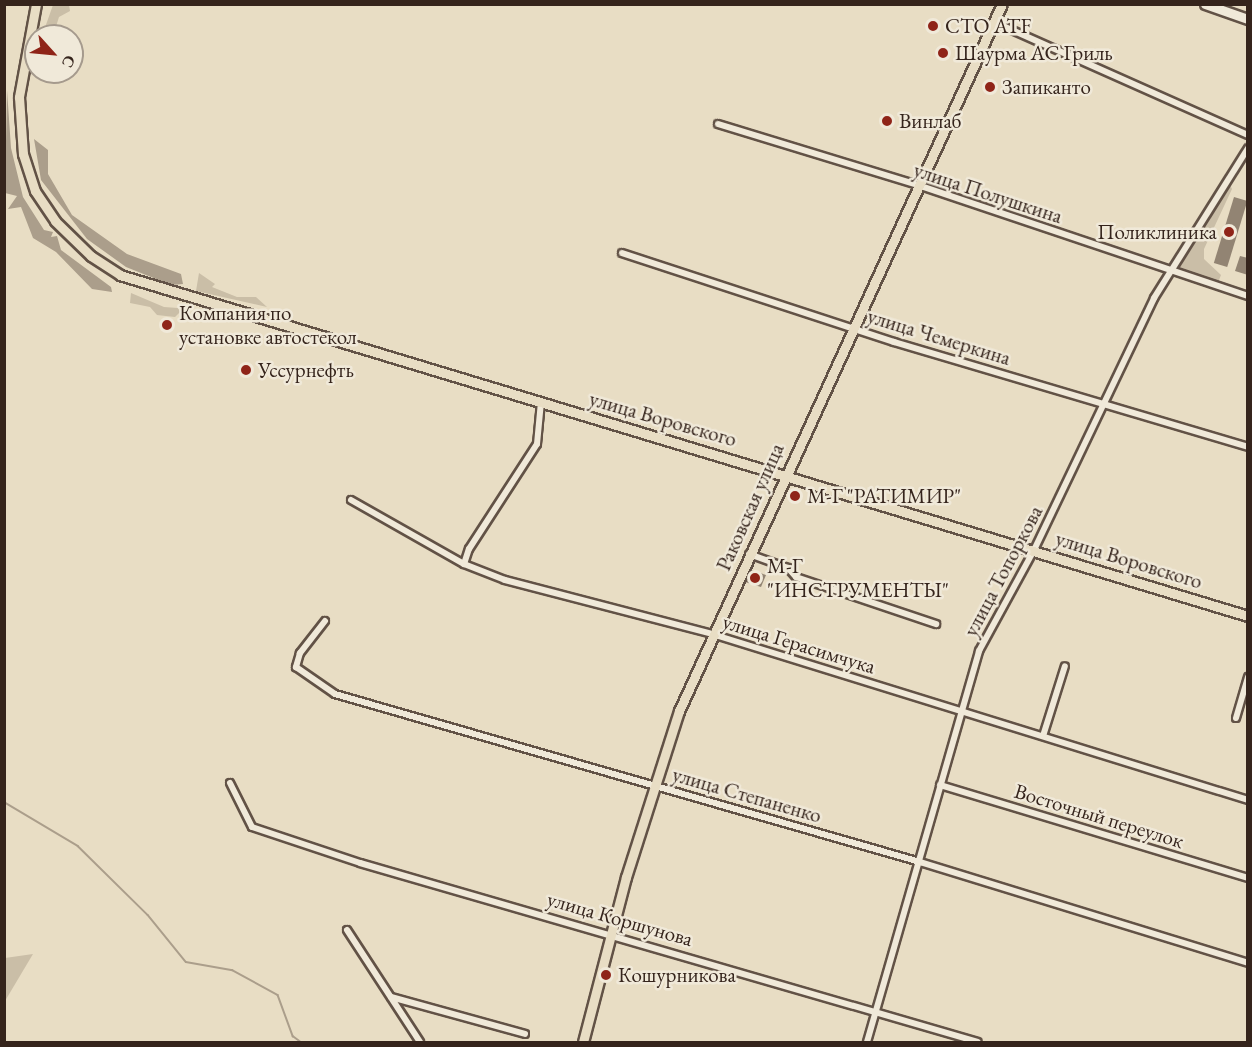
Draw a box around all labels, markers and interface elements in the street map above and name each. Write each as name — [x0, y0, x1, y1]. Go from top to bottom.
place label: СТО ATF — [945, 13, 1031, 39]
marker: СТО ATF — [926, 19, 940, 33]
north arrow — [24, 24, 84, 84]
place label: Шаурма АС Гриль — [955, 40, 1113, 66]
marker: Шаурма АС Гриль — [936, 46, 950, 60]
text: С — [57, 52, 81, 71]
place label: Запиканто — [1002, 74, 1091, 100]
marker: Запиканто — [983, 80, 997, 94]
place label: Винлаб — [899, 108, 961, 134]
marker: Винлаб — [880, 114, 894, 128]
street label: улица Полушкина — [911, 157, 1065, 229]
place label: Поликлиника — [1097, 219, 1217, 245]
marker: Поликлиника — [1222, 225, 1236, 239]
place label: Компания по установке автостекол — [179, 300, 357, 350]
street label: улица Чемеркина — [864, 303, 1014, 371]
marker: Компания по установке автостекол — [160, 318, 174, 332]
place label: Уссурнефть — [258, 357, 354, 383]
marker: Уссурнефть — [239, 363, 253, 377]
street label: улица Воровского — [586, 386, 740, 452]
street label: Раковская улица — [711, 439, 789, 575]
place label: М-Г "РАТИМИР" — [807, 483, 961, 509]
marker: М-Г "РАТИМИР" — [788, 489, 802, 503]
street label: улица Топоркова — [958, 501, 1048, 641]
street label: улица Воровского — [1053, 526, 1205, 594]
place label: М-Г "ИНСТРУМЕНТЫ" — [767, 553, 949, 603]
marker: М-Г "ИНСТРУМЕНТЫ" — [748, 571, 762, 585]
street label: улица Герасимчука — [720, 609, 878, 679]
street label: улица Степаненко — [670, 762, 824, 828]
street label: Восточный переулок — [1011, 778, 1187, 854]
street label: улица Коршунова — [544, 886, 696, 952]
place label: Кошурникова — [618, 962, 736, 988]
marker: Кошурникова — [599, 968, 613, 982]

